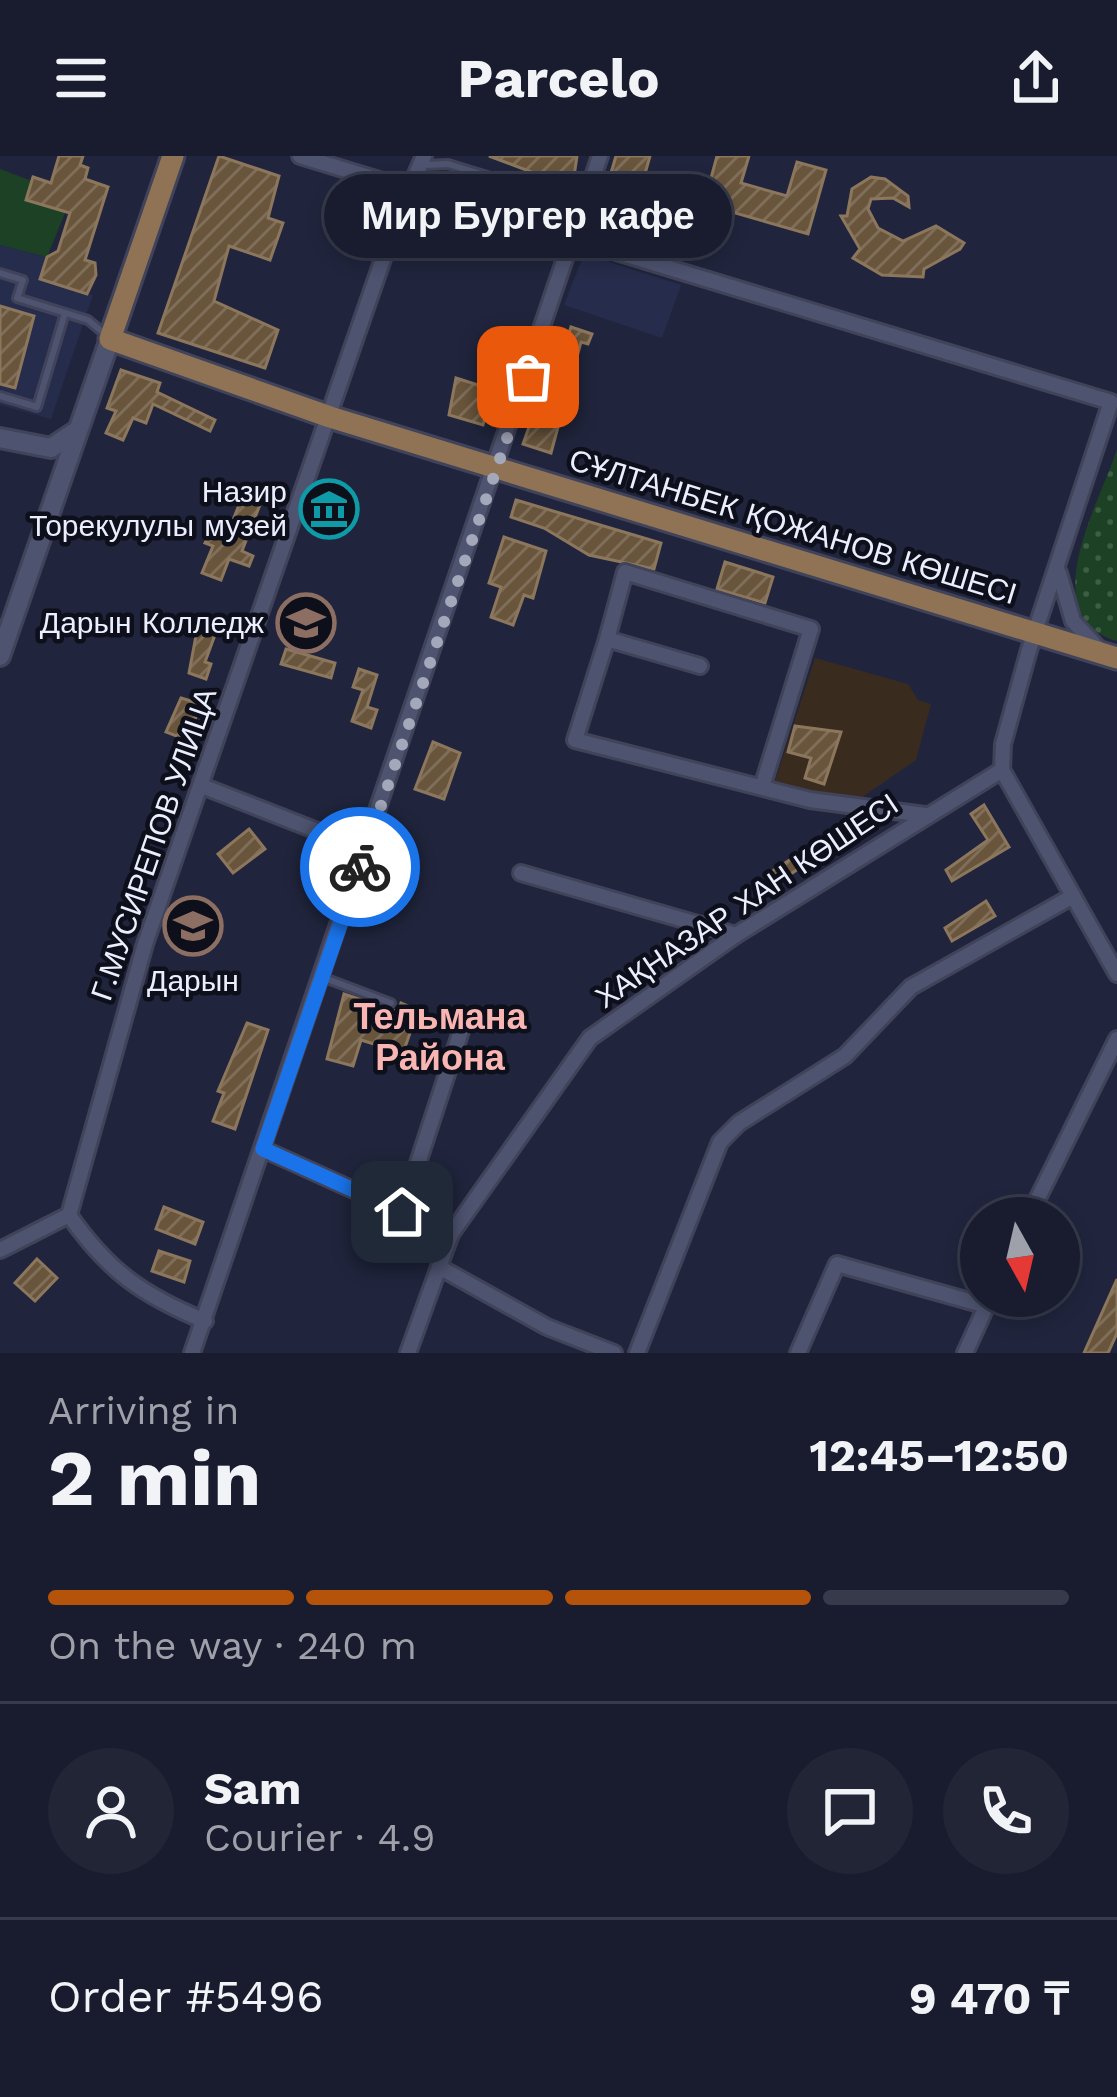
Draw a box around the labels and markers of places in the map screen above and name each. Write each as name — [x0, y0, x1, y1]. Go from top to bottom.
callout: Мир Бургер кафе — [324, 173, 732, 257]
pin — [477, 326, 579, 428]
place label: Назир Торекулулы музей — [29, 474, 287, 543]
museum icon: Назир Торекулулы музей — [298, 478, 360, 540]
school or university icon: Дарын Колледж — [275, 592, 337, 654]
place label: Дарын Колледж — [40, 605, 264, 640]
school or university icon: Дарын — [162, 895, 224, 957]
place label: Дарын — [147, 963, 239, 998]
pin — [351, 1161, 453, 1263]

